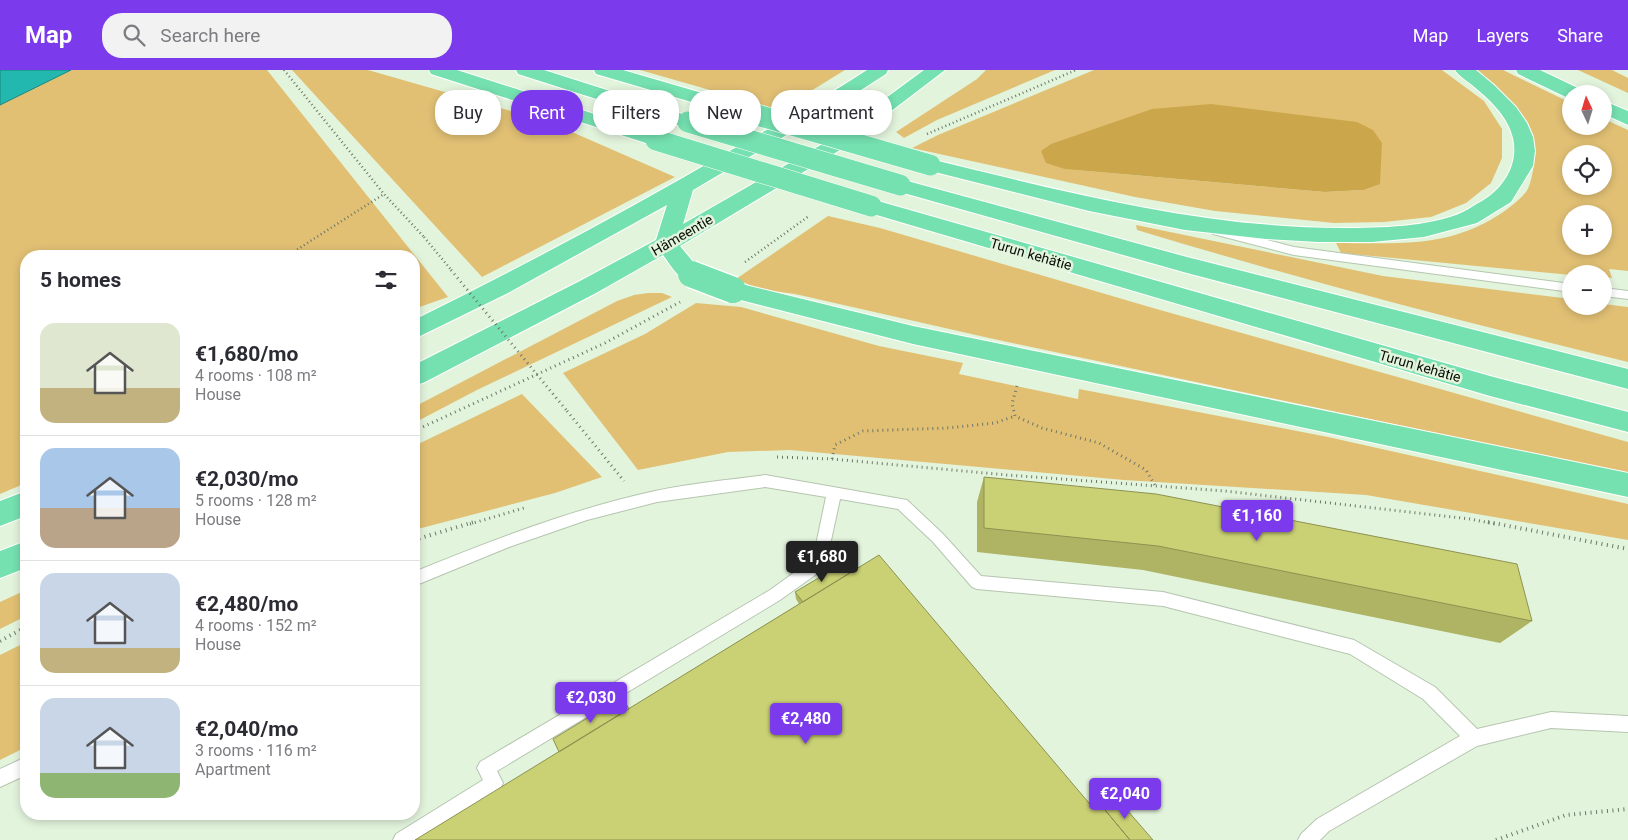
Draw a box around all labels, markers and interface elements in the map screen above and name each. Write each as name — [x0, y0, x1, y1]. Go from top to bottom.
search box — [102, 13, 452, 58]
text: Map — [25, 21, 72, 49]
icon: search — [120, 21, 148, 49]
text: Search here — [160, 24, 260, 47]
text: Map — [1413, 25, 1448, 46]
text: Layers — [1476, 25, 1529, 46]
text: Share — [1557, 25, 1603, 46]
north arrow — [1562, 85, 1612, 135]
map controls — [1562, 85, 1612, 315]
chip: Buy — [435, 90, 501, 135]
chip: Rent — [511, 90, 583, 135]
chip: Filters — [593, 90, 679, 135]
chip: New — [689, 90, 761, 135]
chip: Apartment — [771, 90, 892, 135]
button: locate — [1562, 145, 1612, 195]
button: + — [1562, 205, 1612, 255]
street label: Hämeentie — [649, 211, 715, 259]
street label: Turun kehätie — [988, 235, 1074, 273]
button: − — [1562, 265, 1612, 315]
icon: filters — [372, 266, 400, 294]
text: 5 homes — [40, 268, 121, 292]
text: €1,680/mo — [195, 342, 298, 366]
icon: home — [80, 343, 140, 403]
street label: Turun kehätie — [1377, 347, 1463, 385]
text: 4 rooms · 108 m² — [195, 366, 317, 385]
text: House — [195, 385, 241, 404]
text: €2,030/mo — [195, 467, 298, 491]
icon: home — [80, 468, 140, 528]
text: 5 rooms · 128 m² — [195, 491, 317, 510]
pin: €1,160 — [1216, 500, 1298, 542]
text: €1,160 — [1232, 506, 1282, 525]
text: House — [195, 510, 241, 529]
pin: €1,680 — [781, 540, 863, 583]
text: €1,680 — [797, 547, 847, 566]
text: €2,480/mo — [195, 592, 298, 616]
icon: home — [80, 593, 140, 653]
text: 4 rooms · 152 m² — [195, 616, 317, 635]
text: House — [195, 635, 241, 654]
pin: €2,030 — [550, 682, 632, 724]
text: €2,030 — [566, 688, 616, 707]
pin: €2,480 — [765, 702, 847, 745]
text: €2,480 — [781, 709, 831, 728]
text: €2,040/mo — [195, 717, 298, 741]
icon: home — [80, 718, 140, 778]
text: 3 rooms · 116 m² — [195, 741, 317, 760]
text: Apartment — [195, 760, 271, 779]
pin: €2,040 — [1084, 778, 1166, 820]
text: €2,040 — [1100, 784, 1150, 803]

